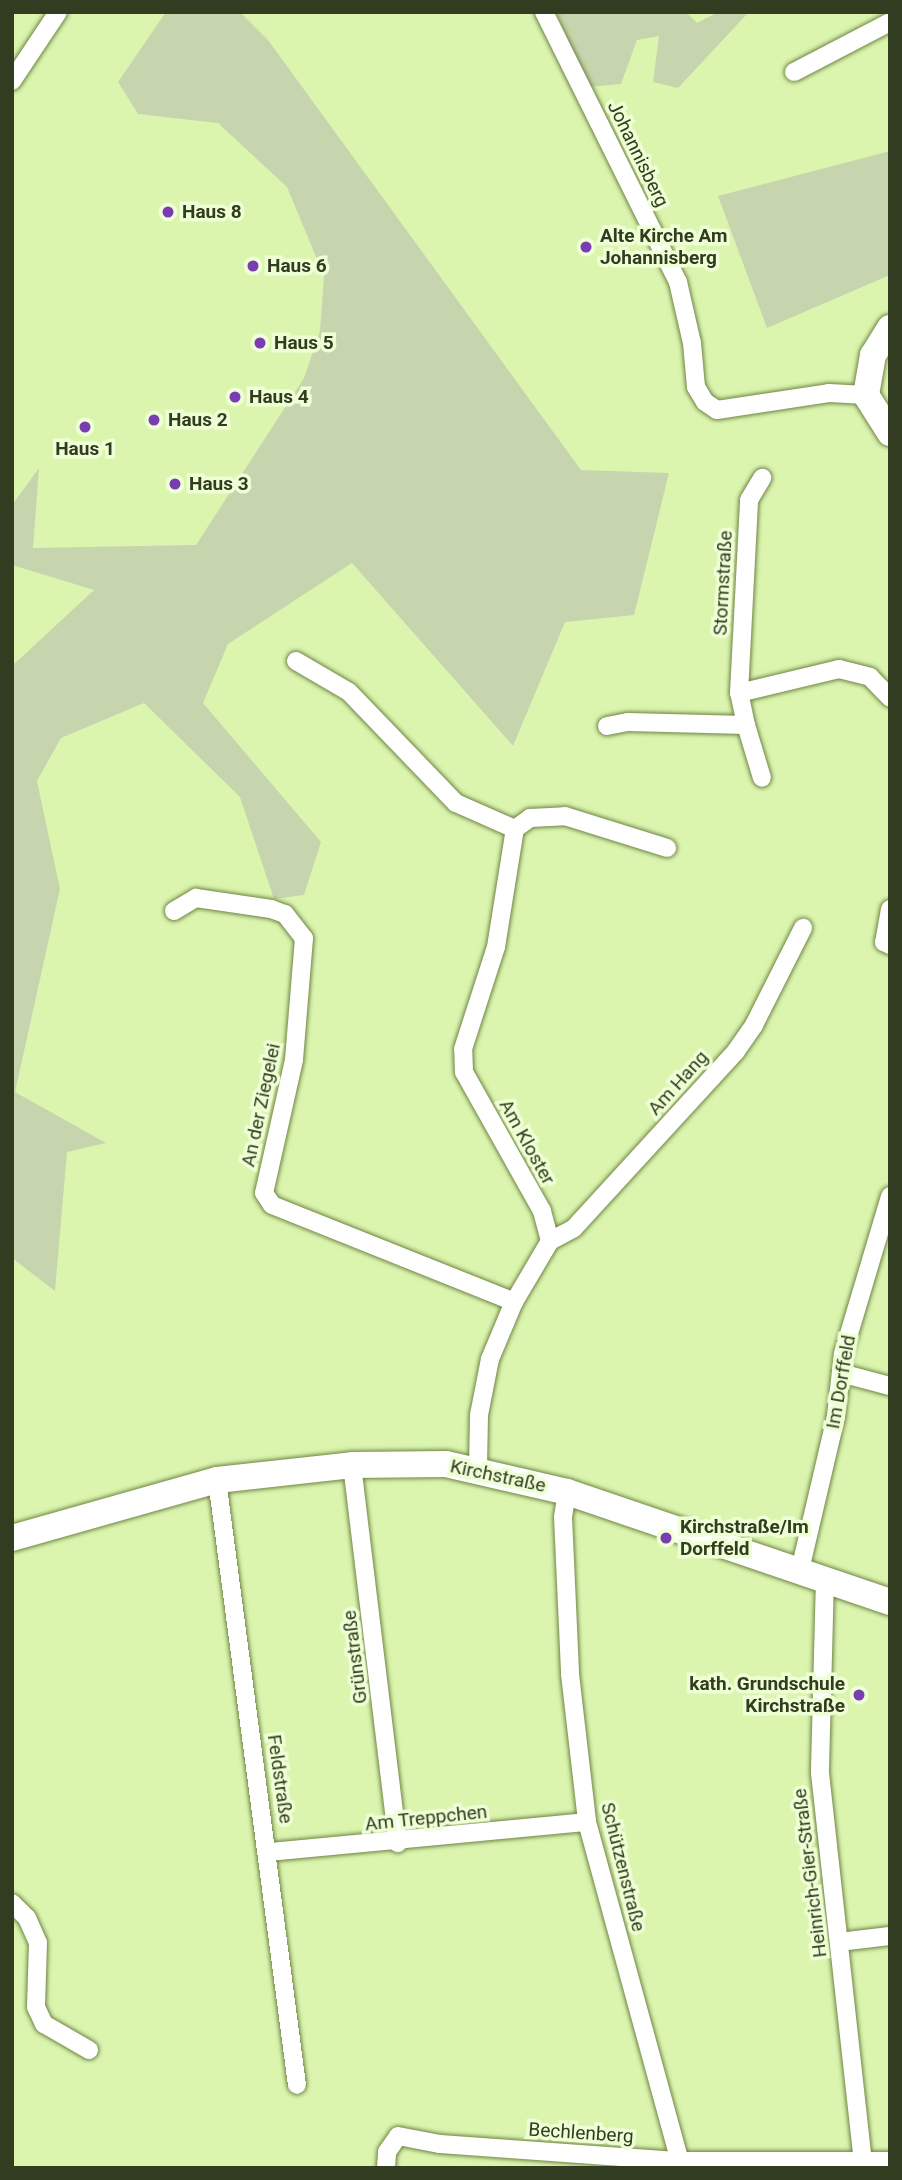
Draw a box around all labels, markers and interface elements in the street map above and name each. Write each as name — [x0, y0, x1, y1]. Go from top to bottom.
street label: Johannisberg — [603, 97, 673, 211]
place label: Haus 8 — [182, 201, 242, 223]
marker: Haus 8 — [160, 204, 176, 220]
place label: Alte Kirche Am Johannisberg — [600, 225, 728, 269]
marker: Alte Kirche Am Johannisberg — [578, 239, 594, 255]
place label: Haus 6 — [267, 255, 327, 277]
marker: Haus 6 — [245, 258, 261, 274]
place label: Haus 5 — [274, 332, 334, 354]
marker: Haus 5 — [252, 335, 268, 351]
place label: Haus 4 — [249, 386, 309, 408]
marker: Haus 4 — [227, 389, 243, 405]
place label: Haus 2 — [168, 409, 228, 431]
marker: Haus 2 — [146, 412, 162, 428]
marker: Haus 1 — [77, 419, 93, 435]
place label: Haus 1 — [55, 438, 115, 460]
place label: Haus 3 — [189, 473, 249, 495]
marker: Haus 3 — [167, 476, 183, 492]
street label: Stormstraße — [709, 530, 737, 636]
street label: An der Ziegelei — [237, 1041, 285, 1169]
street label: Am Hang — [643, 1046, 713, 1120]
street label: Am Kloster — [494, 1096, 560, 1188]
street label: Im Dorffeld — [822, 1333, 860, 1431]
street label: Kirchstraße — [448, 1455, 548, 1497]
place label: Kirchstraße/Im Dorffeld — [680, 1516, 809, 1560]
marker: Kirchstraße/Im Dorffeld — [658, 1530, 674, 1546]
street label: Grünstraße — [338, 1609, 372, 1705]
place label: kath. Grundschule Kirchstraße — [689, 1673, 845, 1717]
marker: kath. Grundschule Kirchstraße — [851, 1687, 867, 1703]
street label: Feldstraße — [262, 1733, 298, 1825]
street label: Heinrich-Gier-Straße — [788, 1787, 832, 1959]
street label: Am Treppchen — [364, 1800, 488, 1836]
street label: Schützenstraße — [596, 1800, 650, 1934]
street label: Bechlenberg — [528, 2118, 634, 2148]

